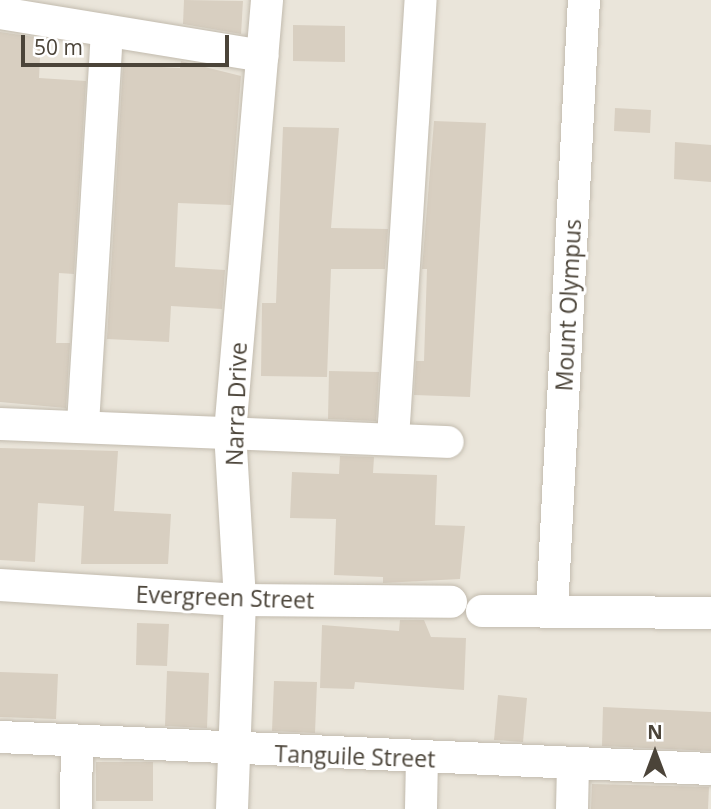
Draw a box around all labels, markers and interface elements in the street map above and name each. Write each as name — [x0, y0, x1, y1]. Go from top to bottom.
scale bar — [24, 21, 233, 65]
text: 50 m — [34, 33, 83, 61]
street label: Mount Olympus — [550, 218, 586, 392]
street label: Narra Drive — [220, 342, 252, 466]
street label: Evergreen Street — [135, 580, 315, 614]
north arrow — [620, 718, 690, 788]
text: N — [647, 719, 663, 745]
street label: Tanguile Street — [274, 739, 436, 773]

